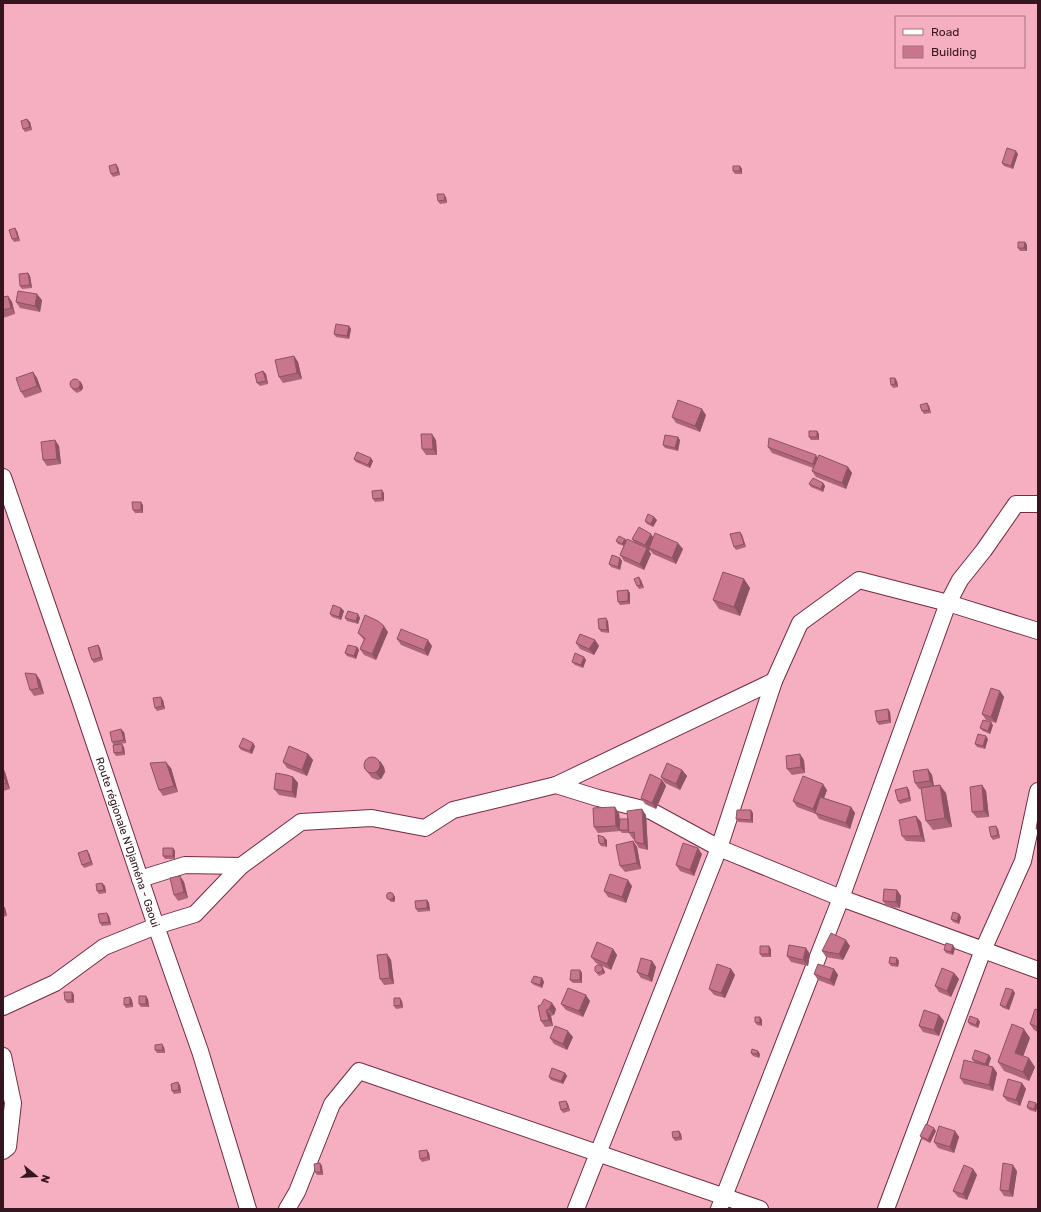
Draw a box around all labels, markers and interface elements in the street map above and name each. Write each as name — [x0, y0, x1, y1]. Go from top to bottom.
legend — [895, 16, 1025, 68]
text: Road — [931, 25, 959, 39]
text: Building — [931, 45, 977, 59]
street label: Route régionale N'Djaména - Gaoui — [93, 756, 162, 929]
north arrow — [16, 1156, 56, 1196]
text: N — [38, 1173, 52, 1185]

